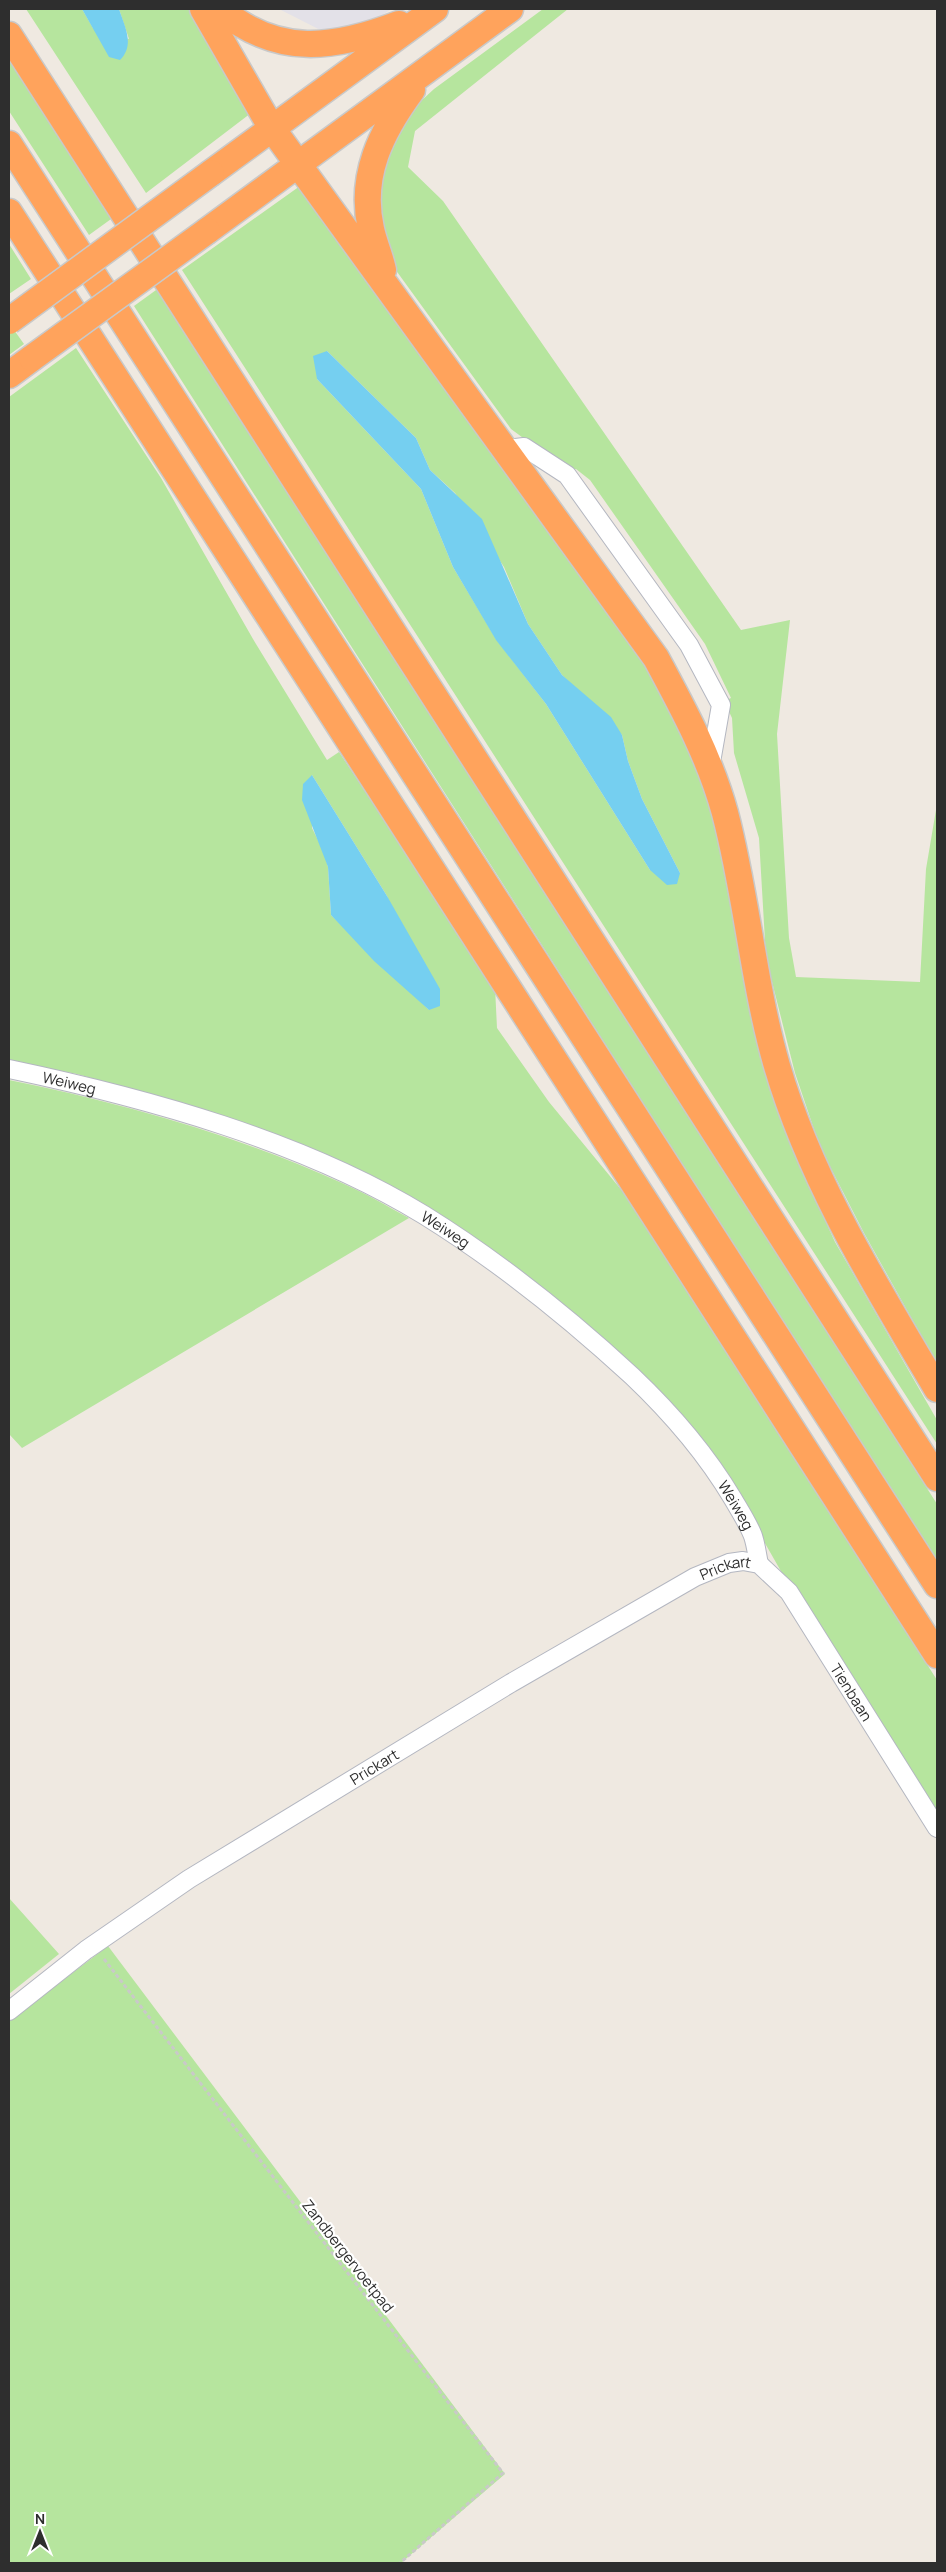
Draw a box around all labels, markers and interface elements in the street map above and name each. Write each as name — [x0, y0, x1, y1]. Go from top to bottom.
street label: Weiweg — [41, 1066, 98, 1099]
street label: Weiweg — [417, 1205, 474, 1253]
street label: Weiweg — [713, 1476, 759, 1533]
street label: Prickart — [696, 1550, 753, 1585]
street label: Tienbaan — [826, 1659, 878, 1725]
street label: Prickart — [346, 1743, 402, 1789]
street label: Zandbergervoetpad — [297, 2195, 399, 2317]
north arrow — [15, 2507, 65, 2557]
text: N — [35, 2509, 45, 2528]

